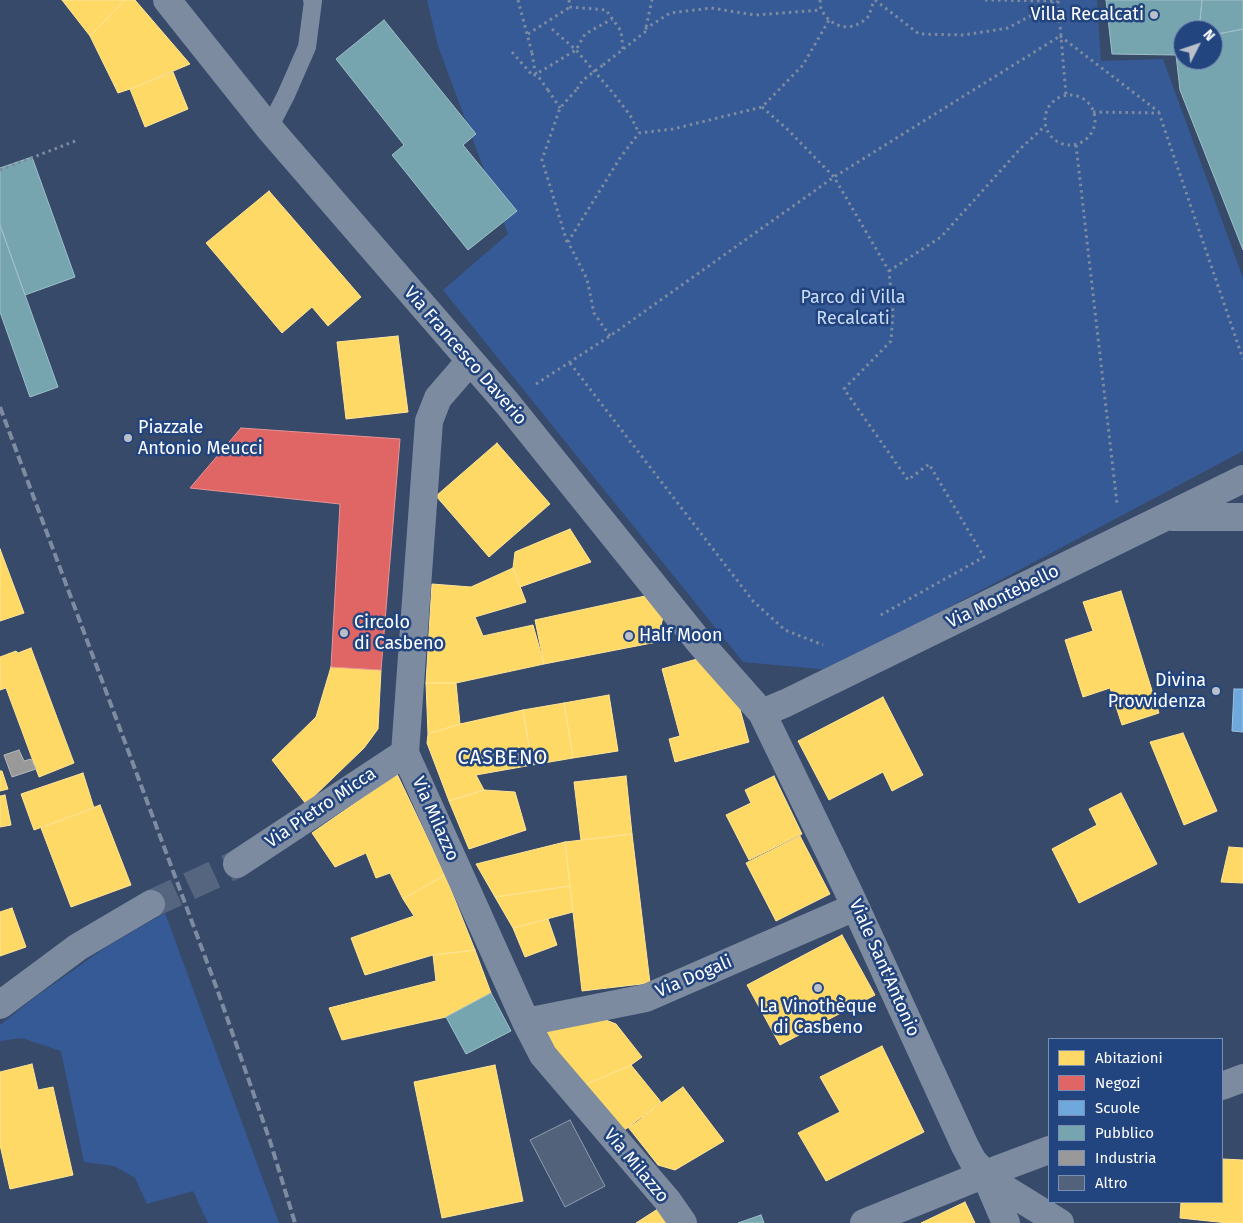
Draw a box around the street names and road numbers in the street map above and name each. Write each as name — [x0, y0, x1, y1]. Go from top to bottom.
street label: Via Francesco Daverio — [399, 282, 531, 430]
street label: Via Montebello — [943, 561, 1063, 633]
street label: Via Pietro Micca — [262, 763, 380, 853]
street label: Via Milazzo — [407, 774, 463, 864]
street label: Viale Sant'Antonio — [844, 896, 924, 1040]
street label: Via Dogali — [653, 951, 735, 1003]
street label: Via Milazzo — [599, 1125, 673, 1207]

